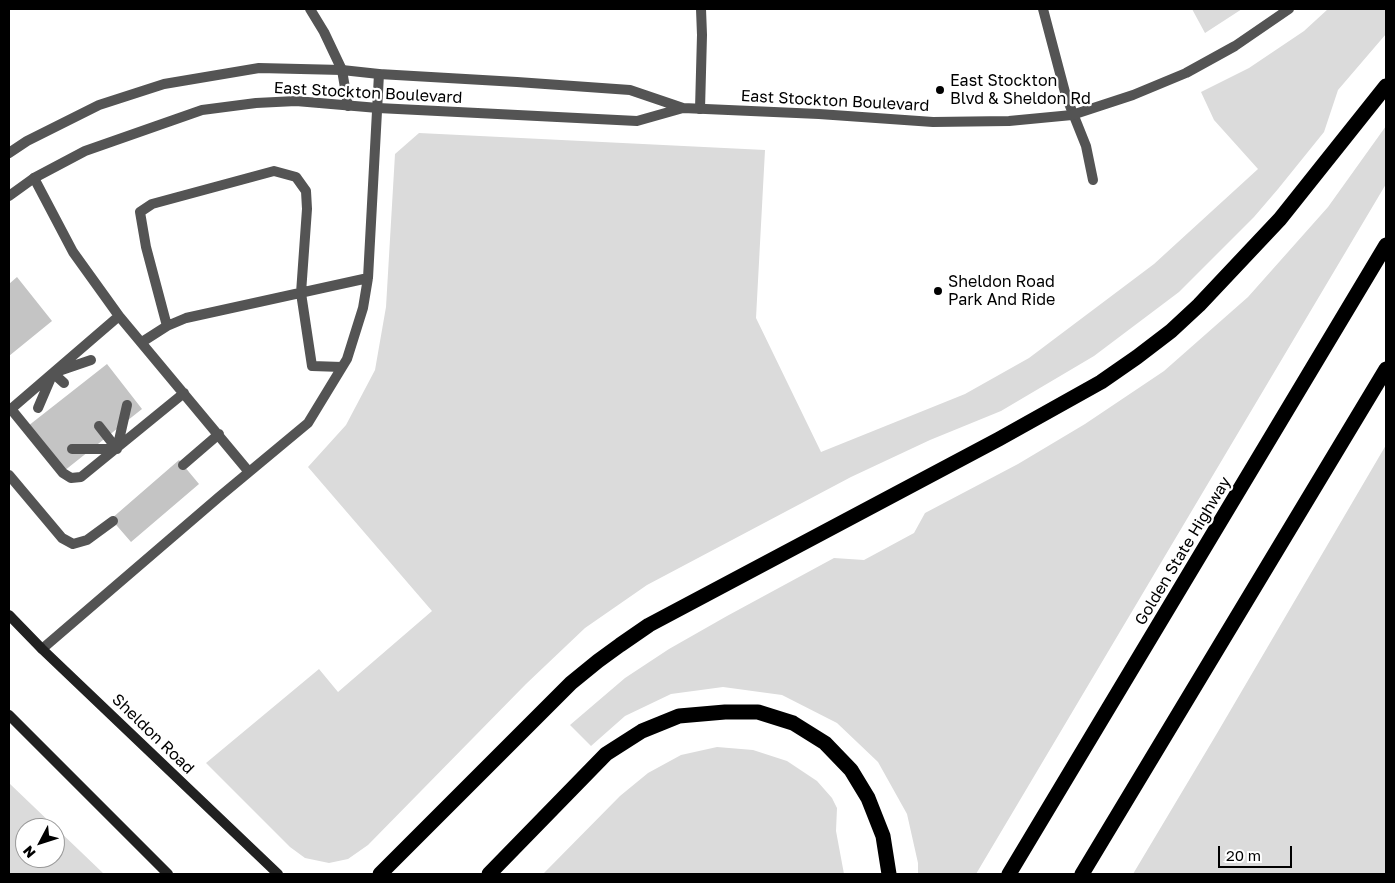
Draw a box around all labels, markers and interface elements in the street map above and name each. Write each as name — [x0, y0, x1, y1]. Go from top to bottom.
place label: East Stockton Blvd & Sheldon Rd — [950, 71, 1091, 109]
street label: East Stockton Boulevard — [273, 78, 463, 108]
marker: East Stockton Blvd & Sheldon Rd — [934, 84, 946, 96]
street label: East Stockton Boulevard — [740, 86, 930, 116]
place label: Sheldon Road Park And Ride — [948, 272, 1055, 310]
marker: Sheldon Road Park And Ride — [932, 285, 944, 297]
street label: Golden State Highway — [1131, 473, 1235, 629]
street label: Sheldon Road — [108, 690, 198, 778]
north arrow — [15, 818, 65, 868]
scale bar — [1220, 836, 1294, 868]
text: N — [19, 843, 39, 862]
text: 20 m — [1226, 846, 1261, 864]

